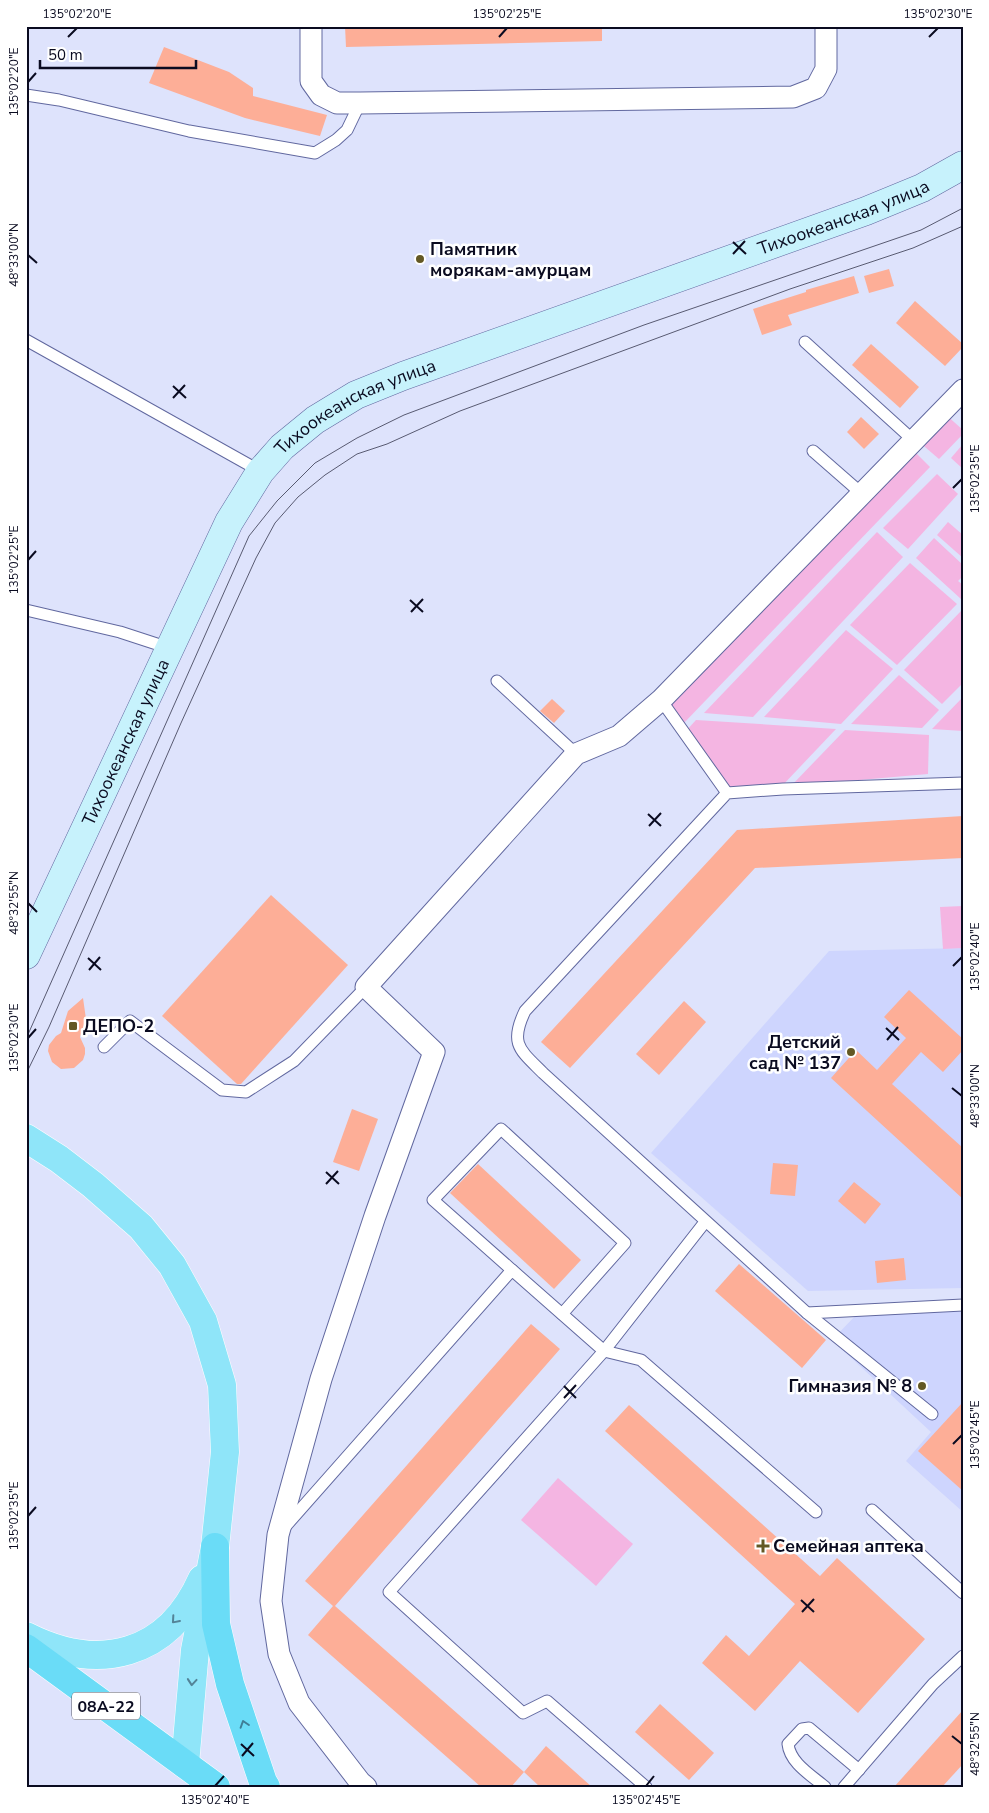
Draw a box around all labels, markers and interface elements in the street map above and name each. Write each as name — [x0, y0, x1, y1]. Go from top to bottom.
text: 135°02'20"E — [42, 6, 112, 22]
text: 135°02'25"E — [472, 6, 542, 22]
text: 135°02'30"E — [903, 6, 973, 22]
scale bar — [40, 38, 196, 70]
text: 50 m — [48, 45, 83, 65]
text: 135°02'20"E — [6, 47, 22, 117]
street label: Тихоокеанская улица — [755, 174, 934, 261]
text: 48°33'00"N — [6, 223, 22, 287]
place label: Памятник морякам-амурцам — [430, 237, 591, 282]
marker: Памятник морякам-амурцам — [414, 253, 426, 265]
street label: Тихоокеанская улица — [269, 353, 439, 460]
text: 135°02'35"E — [967, 444, 983, 514]
text: 135°02'25"E — [6, 525, 22, 595]
street label: Тихоокеанская улица — [76, 655, 175, 830]
text: 48°32'55"N — [6, 871, 22, 935]
text: 135°02'40"E — [967, 922, 983, 992]
text: 135°02'30"E — [6, 1003, 22, 1073]
place label: ДЕПО-2 — [83, 1014, 154, 1038]
marker: ДЕПО-2 — [67, 1020, 79, 1032]
place label: Детский сад № 137 — [749, 1030, 841, 1075]
marker: Детский сад № 137 — [845, 1046, 857, 1058]
text: 48°33'00"N — [967, 1064, 983, 1128]
place label: Гимназия № 8 — [788, 1374, 912, 1398]
marker: Гимназия № 8 — [916, 1380, 928, 1392]
text: 135°02'45"E — [967, 1400, 983, 1470]
text: 135°02'35"E — [6, 1481, 22, 1551]
place label: Семейная аптека — [773, 1534, 924, 1558]
marker: Семейная аптека — [757, 1540, 769, 1552]
one-way arrow — [172, 1615, 181, 1624]
one-way arrow — [187, 1678, 198, 1686]
road number: 08А-22 — [72, 1692, 140, 1720]
text: 48°32'55"N — [967, 1712, 983, 1776]
one-way arrow — [240, 1721, 250, 1729]
text: 135°02'40"E — [180, 1792, 250, 1808]
text: 135°02'45"E — [611, 1792, 681, 1808]

